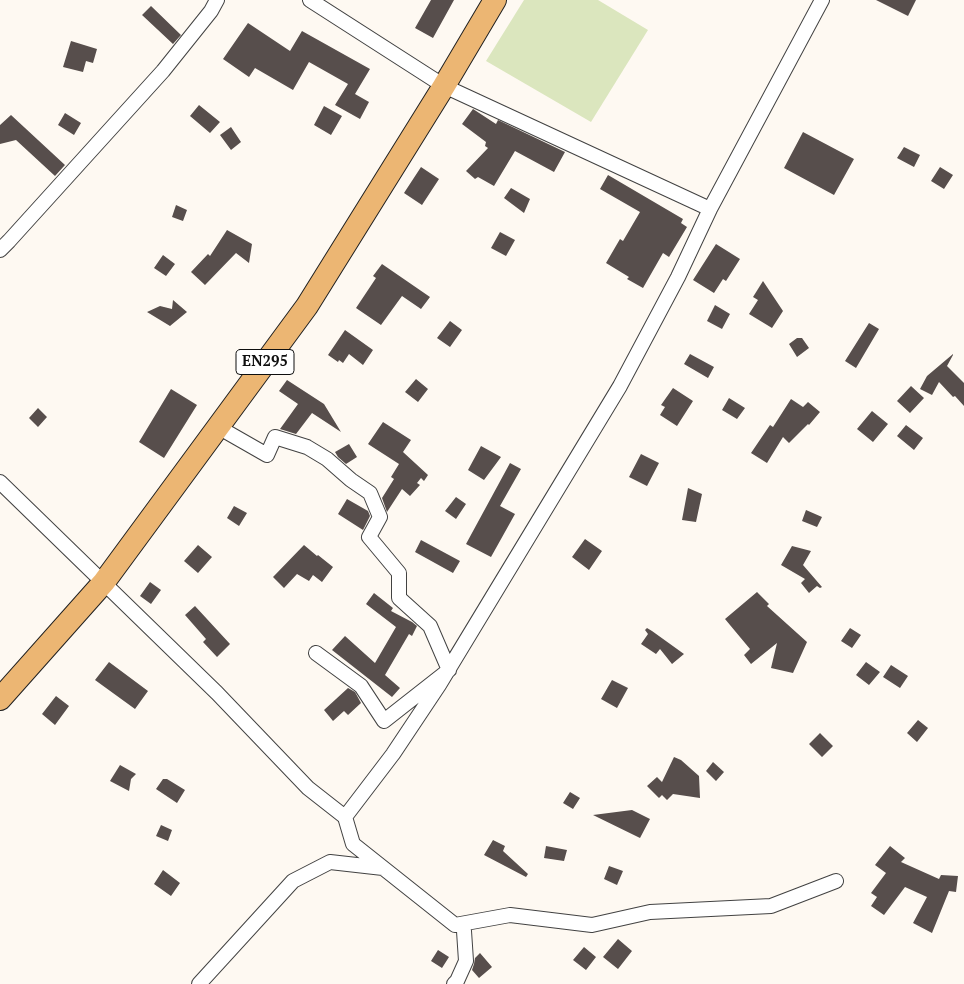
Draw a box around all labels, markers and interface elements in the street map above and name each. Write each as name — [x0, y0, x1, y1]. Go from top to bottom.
road number: EN295 — [236, 350, 294, 374]

